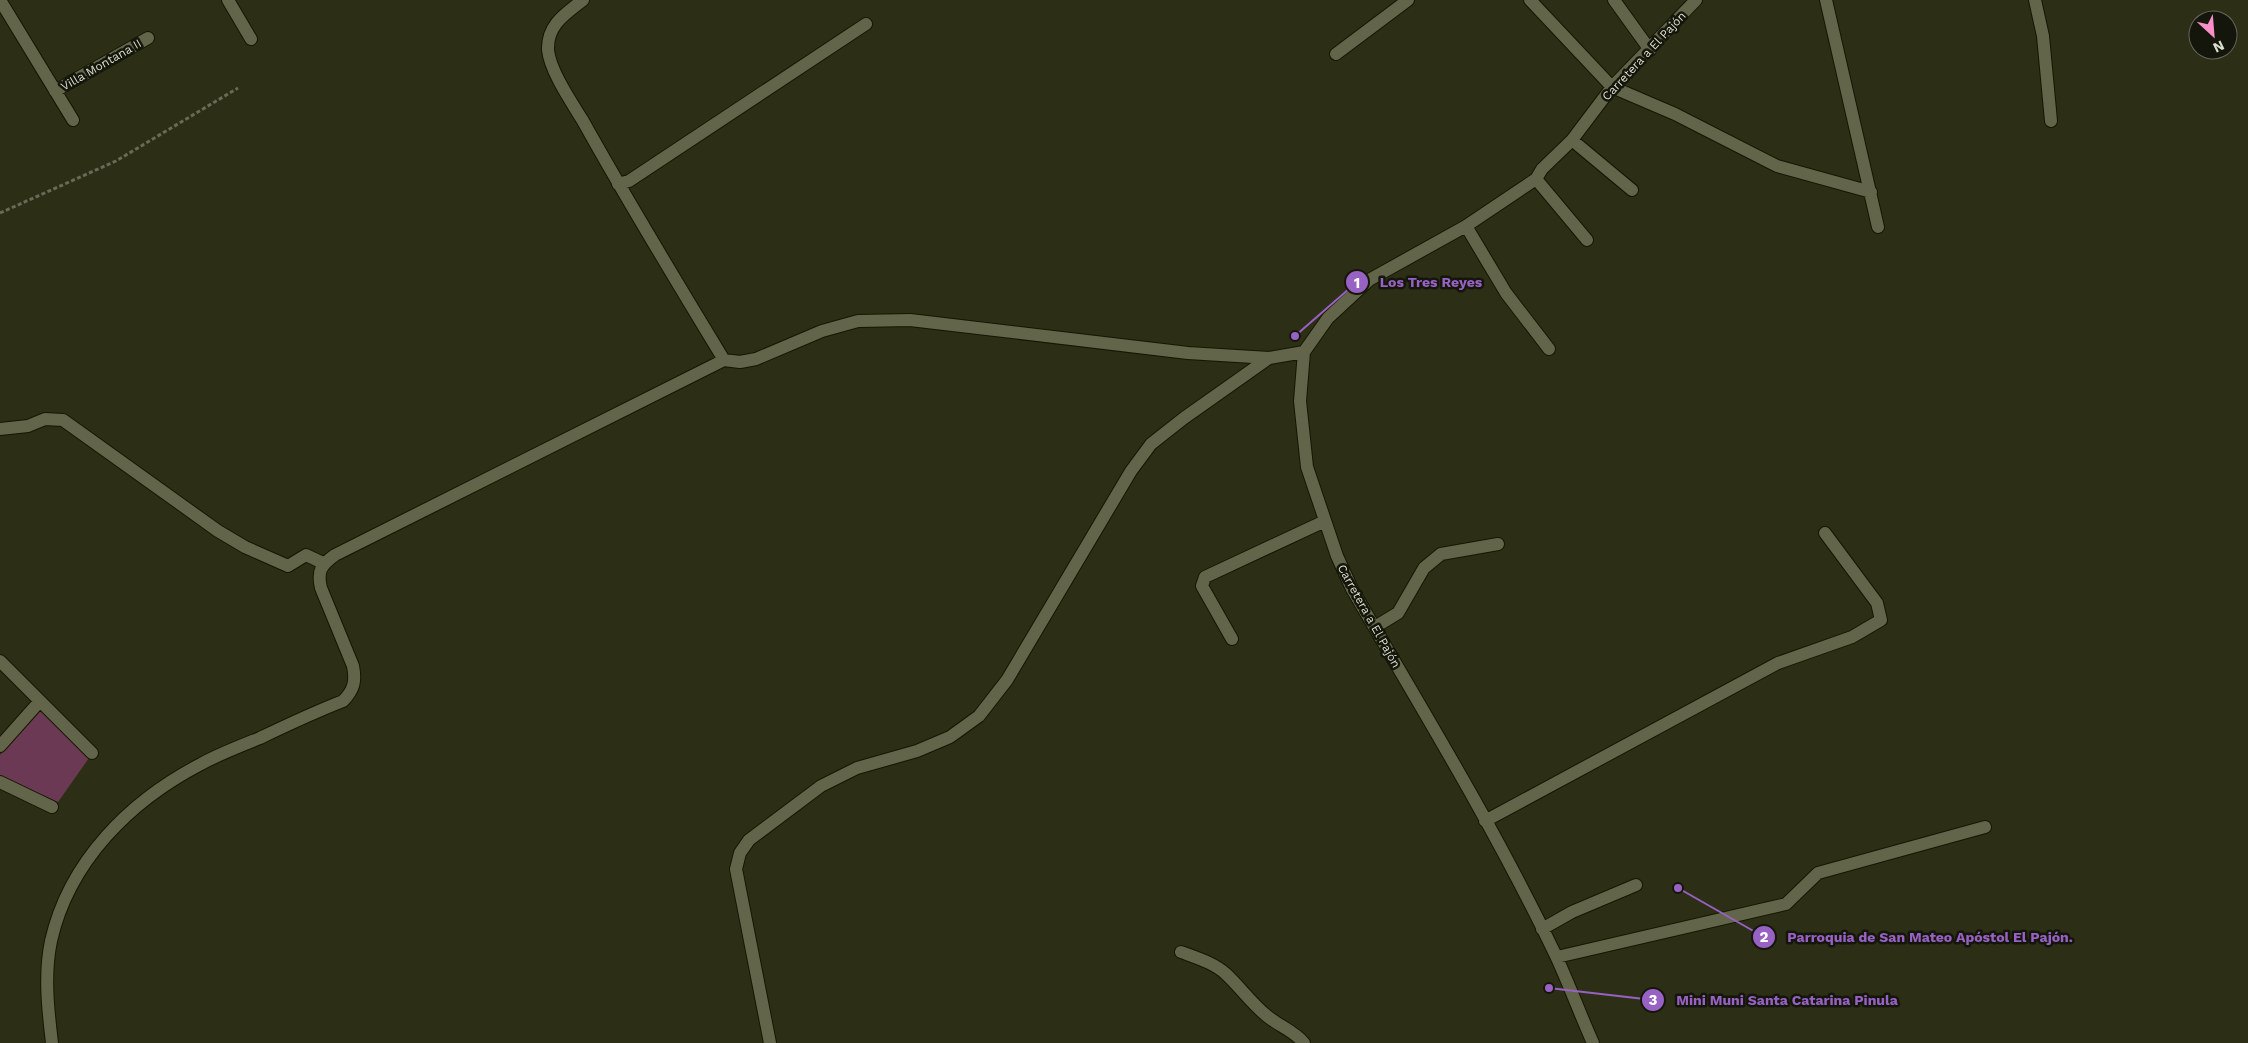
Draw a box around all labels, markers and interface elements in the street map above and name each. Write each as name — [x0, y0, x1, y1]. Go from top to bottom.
street label: Carretera a El Pajón — [1599, 9, 1689, 103]
north arrow — [2188, 10, 2238, 60]
street label: Villa Montana II — [58, 36, 144, 94]
text: N — [2211, 37, 2227, 56]
callout: Los Tres Reyes — [1345, 268, 1492, 297]
text: 1 — [1354, 274, 1360, 292]
text: Los Tres Reyes — [1380, 274, 1483, 290]
street label: Carretera a El Pajón — [1335, 562, 1403, 670]
callout: Parroquia de San Mateo Apóstol El Pajón. — [1752, 922, 2083, 951]
text: 2 — [1760, 928, 1769, 946]
text: Parroquia de San Mateo Apóstol El Pajón. — [1787, 929, 2073, 945]
callout: Mini Muni Santa Catarina Pinula — [1641, 986, 1908, 1015]
text: 3 — [1649, 991, 1658, 1009]
text: Mini Muni Santa Catarina Pinula — [1676, 992, 1899, 1008]

